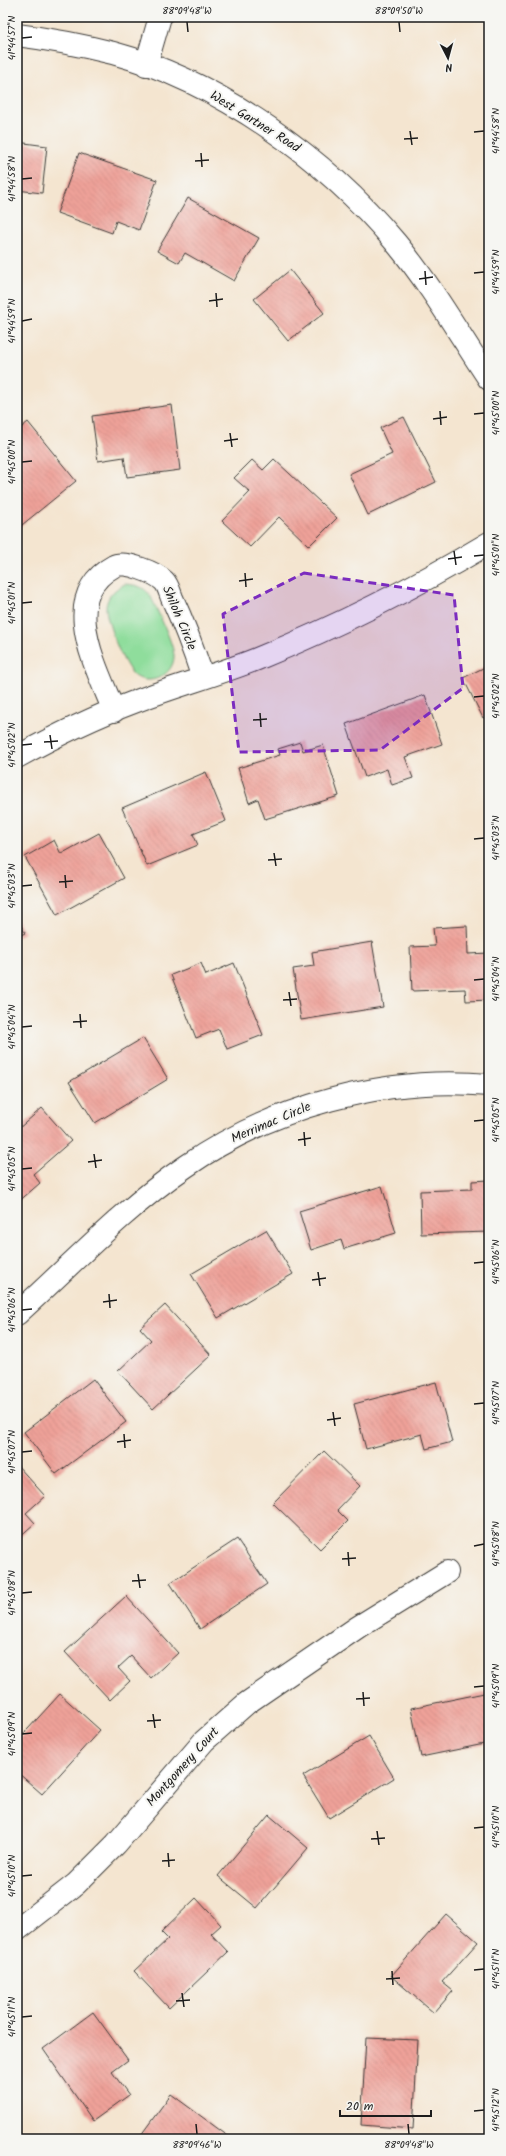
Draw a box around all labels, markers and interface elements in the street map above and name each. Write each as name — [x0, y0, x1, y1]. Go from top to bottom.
text: 88°09'48"W — [162, 3, 212, 19]
text: 88°09'50"W — [375, 3, 423, 19]
text: 41°44'57"N — [4, 15, 20, 60]
north arrow — [428, 38, 468, 78]
text: N — [444, 58, 453, 76]
street label: West Gartner Road — [206, 86, 305, 159]
text: 41°44'58"N — [488, 108, 504, 154]
text: 41°44'58"N — [4, 156, 20, 202]
text: 41°44'59"N — [488, 249, 504, 294]
text: 41°44'59"N — [4, 298, 20, 343]
text: 41°45'00"N — [488, 391, 504, 435]
text: 41°45'00"N — [4, 440, 20, 484]
text: 41°45'01"N — [488, 533, 504, 576]
text: 41°45'01"N — [4, 581, 20, 624]
street label: Shiloh Circle — [156, 582, 202, 654]
text: 41°45'02"N — [488, 673, 504, 719]
text: 41°45'02"N — [4, 722, 20, 768]
text: 41°45'03"N — [488, 815, 504, 861]
text: 41°45'03"N — [4, 863, 20, 909]
text: 41°45'04"N — [488, 956, 504, 1001]
text: 41°45'04"N — [4, 1004, 20, 1049]
street label: Merrimac Circle — [228, 1097, 314, 1149]
text: 41°45'05"N — [488, 1097, 504, 1142]
text: 41°45'05"N — [4, 1146, 20, 1191]
text: 41°45'06"N — [488, 1239, 504, 1285]
text: 41°45'06"N — [4, 1287, 20, 1333]
text: 41°45'07"N — [488, 1381, 504, 1425]
text: 41°45'07"N — [4, 1430, 20, 1474]
text: 41°45'08"N — [488, 1521, 504, 1567]
text: 41°45'08"N — [4, 1570, 20, 1616]
text: 41°45'09"N — [488, 1664, 504, 1708]
text: 41°45'09"N — [4, 1712, 20, 1756]
street label: Montgomery Court — [141, 1722, 225, 1812]
text: 41°45'10"N — [488, 1805, 504, 1848]
text: 41°45'10"N — [4, 1854, 20, 1897]
text: 41°45'11"N — [488, 1948, 504, 1989]
text: 41°45'11"N — [4, 1996, 20, 2037]
text: 41°45'12"N — [488, 2088, 504, 2132]
scale bar — [340, 2092, 431, 2118]
text: 20 m — [346, 2097, 374, 2116]
text: 88°09'46"W — [173, 2137, 222, 2153]
text: 88°09'48"W — [384, 2137, 434, 2153]

